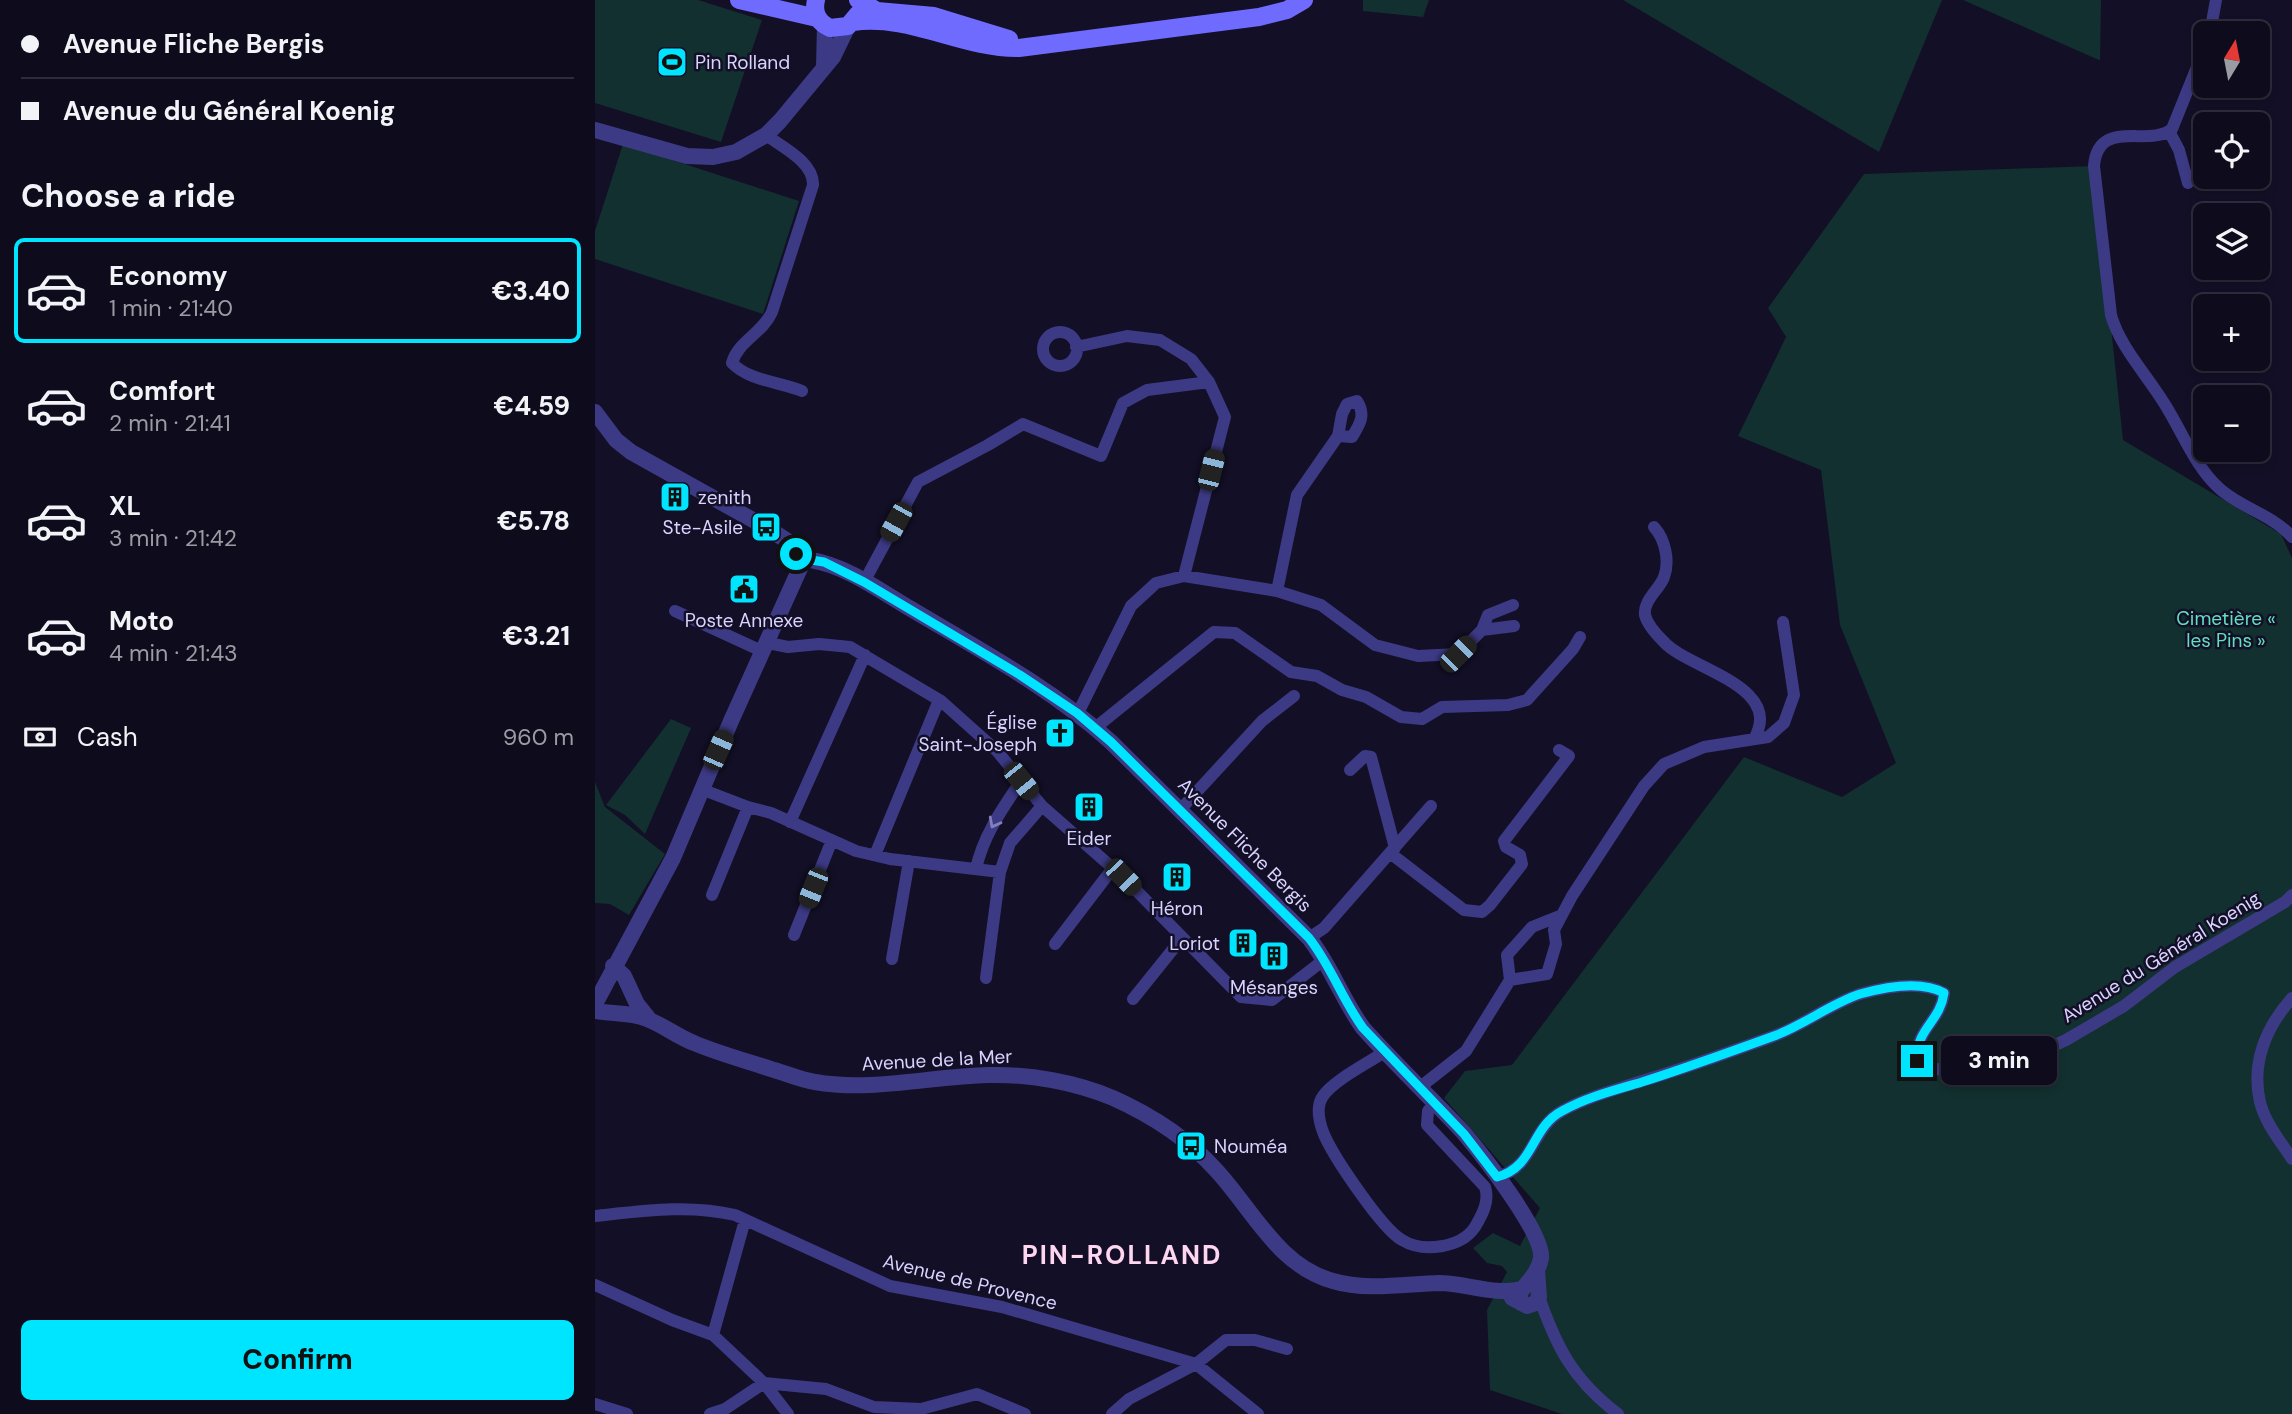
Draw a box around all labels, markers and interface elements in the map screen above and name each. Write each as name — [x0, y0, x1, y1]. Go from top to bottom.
north arrow — [2193, 21, 2270, 98]
map controls — [2193, 21, 2270, 462]
text: Avenue Fliche Bergis — [63, 27, 325, 61]
sports icon: Pin Rolland — [655, 45, 689, 79]
place label: Pin Rolland — [695, 50, 790, 75]
text: Avenue du Général Koenig — [63, 94, 395, 128]
button: locate — [2193, 112, 2270, 189]
text: Choose a ride — [21, 175, 236, 217]
button: layers — [2193, 203, 2270, 280]
icon: car — [25, 259, 88, 322]
text: Economy — [109, 259, 227, 293]
text: €3.40 — [492, 274, 570, 308]
text: 1 min · 21:40 — [109, 293, 233, 323]
button: + — [2193, 294, 2270, 371]
icon: car — [25, 374, 88, 437]
text: Comfort — [109, 374, 215, 408]
button: − — [2193, 385, 2270, 462]
text: €4.59 — [494, 389, 570, 423]
text: 2 min · 21:41 — [109, 408, 231, 438]
car — [1196, 447, 1227, 493]
building icon: zenith — [658, 480, 692, 514]
place label: zenith — [698, 485, 751, 510]
icon: car — [25, 489, 88, 552]
text: XL — [109, 489, 141, 523]
car — [877, 499, 916, 545]
text: €5.78 — [497, 504, 570, 538]
bus stop icon: Ste-Asile — [749, 510, 783, 544]
place label: Ste-Asile — [663, 515, 743, 540]
text: 3 min · 21:42 — [109, 523, 237, 553]
route start — [780, 538, 812, 570]
public building icon: Poste Annexe — [727, 572, 761, 606]
icon: car — [25, 604, 88, 667]
text: Moto — [109, 604, 174, 638]
park label: Cimetière « les Pins » — [2176, 606, 2276, 653]
place label: Poste Annexe — [685, 608, 803, 633]
text: €3.21 — [502, 619, 570, 653]
car — [1436, 632, 1481, 676]
text: 4 min · 21:43 — [109, 638, 238, 668]
place label: Église Saint-Joseph — [919, 710, 1037, 757]
church icon: Église Saint-Joseph — [1043, 716, 1077, 750]
icon: cash — [21, 718, 59, 756]
text: Cash — [77, 720, 138, 754]
text: 960 m — [503, 722, 574, 752]
car — [700, 727, 737, 773]
car — [1000, 758, 1043, 804]
street label: Avenue Fliche Bergis — [1173, 773, 1317, 917]
building icon: Eider — [1072, 790, 1106, 824]
one-way arrow — [989, 816, 1002, 828]
place label: Eider — [1066, 826, 1112, 851]
car — [1101, 855, 1146, 899]
building icon: Héron — [1160, 860, 1194, 894]
car — [796, 865, 831, 911]
street label: Avenue du Général Koenig — [2057, 885, 2265, 1028]
place label: Héron — [1151, 896, 1203, 921]
building icon: Loriot — [1226, 926, 1260, 960]
place label: Loriot — [1169, 931, 1220, 956]
building icon: Mésanges — [1257, 939, 1291, 973]
place label: Mésanges — [1230, 975, 1318, 1000]
callout: 3 min — [1941, 1036, 2057, 1086]
street label: Avenue de la Mer — [861, 1044, 1013, 1076]
route end — [1901, 1045, 1933, 1077]
text: 3 min — [1968, 1045, 2030, 1075]
bus stop icon: Nouméa — [1174, 1129, 1208, 1163]
place label: Nouméa — [1214, 1134, 1287, 1159]
district label: PIN-ROLLAND — [1022, 1238, 1222, 1272]
street label: Avenue de Provence — [880, 1248, 1060, 1316]
button: Confirm — [21, 1320, 574, 1400]

